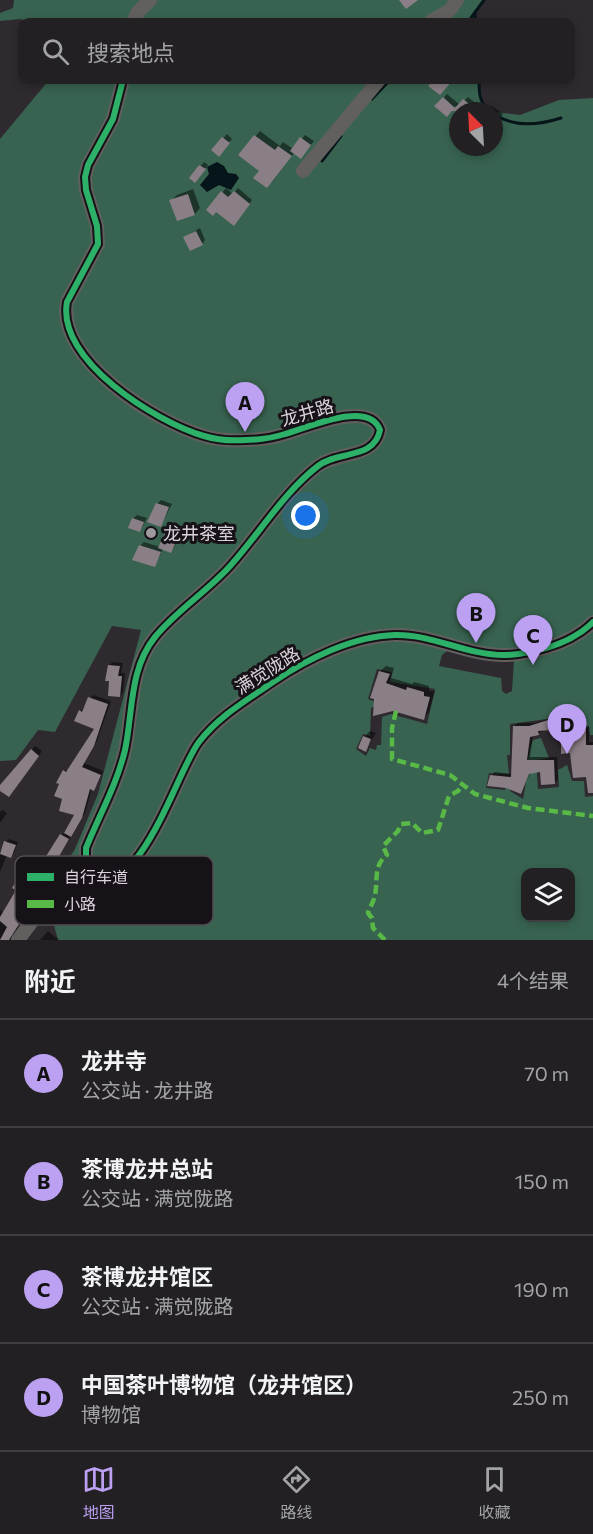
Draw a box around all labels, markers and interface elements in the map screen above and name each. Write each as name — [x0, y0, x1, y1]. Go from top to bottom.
search box — [18, 18, 575, 84]
icon: search — [39, 35, 72, 68]
text: 搜索地点 — [87, 39, 175, 66]
north arrow — [449, 102, 503, 156]
pin: A — [226, 382, 264, 432]
street label: 龙井路 — [278, 394, 336, 430]
your location — [291, 501, 320, 530]
place label: 龙井茶室 — [163, 522, 235, 544]
marker: 龙井茶室 — [144, 526, 158, 540]
pin: B — [456, 594, 496, 643]
pin: C — [514, 616, 552, 665]
street label: 满觉陇路 — [231, 642, 303, 698]
pin: D — [548, 704, 586, 754]
legend — [15, 856, 213, 925]
text: 自行车道 — [64, 867, 128, 886]
map controls — [521, 868, 575, 922]
button: layers — [521, 868, 575, 922]
text: 小路 — [64, 894, 96, 913]
text: 附近 — [24, 965, 76, 996]
text: 4个结果 — [497, 968, 569, 992]
text: 龙井寺 — [81, 1047, 147, 1074]
text: A — [36, 1061, 51, 1085]
text: 70 m — [524, 1061, 569, 1085]
text: 公交站 · 龙井路 — [81, 1078, 213, 1102]
text: 茶博龙井总站 — [81, 1155, 213, 1182]
text: B — [37, 1169, 50, 1193]
text: 150 m — [515, 1169, 569, 1193]
text: 公交站 · 满觉陇路 — [81, 1186, 233, 1210]
text: 茶博龙井馆区 — [81, 1263, 213, 1290]
text: C — [37, 1277, 50, 1301]
text: 190 m — [514, 1277, 569, 1301]
text: 公交站 · 满觉陇路 — [81, 1294, 233, 1318]
text: 中国茶叶博物馆（龙井馆区） — [81, 1371, 367, 1398]
text: D — [36, 1385, 51, 1409]
text: 250 m — [512, 1385, 569, 1409]
text: 博物馆 — [81, 1402, 141, 1426]
tab: 地图 — [82, 1463, 115, 1523]
tab: 路线 — [280, 1463, 313, 1523]
tab: 收藏 — [478, 1463, 511, 1523]

